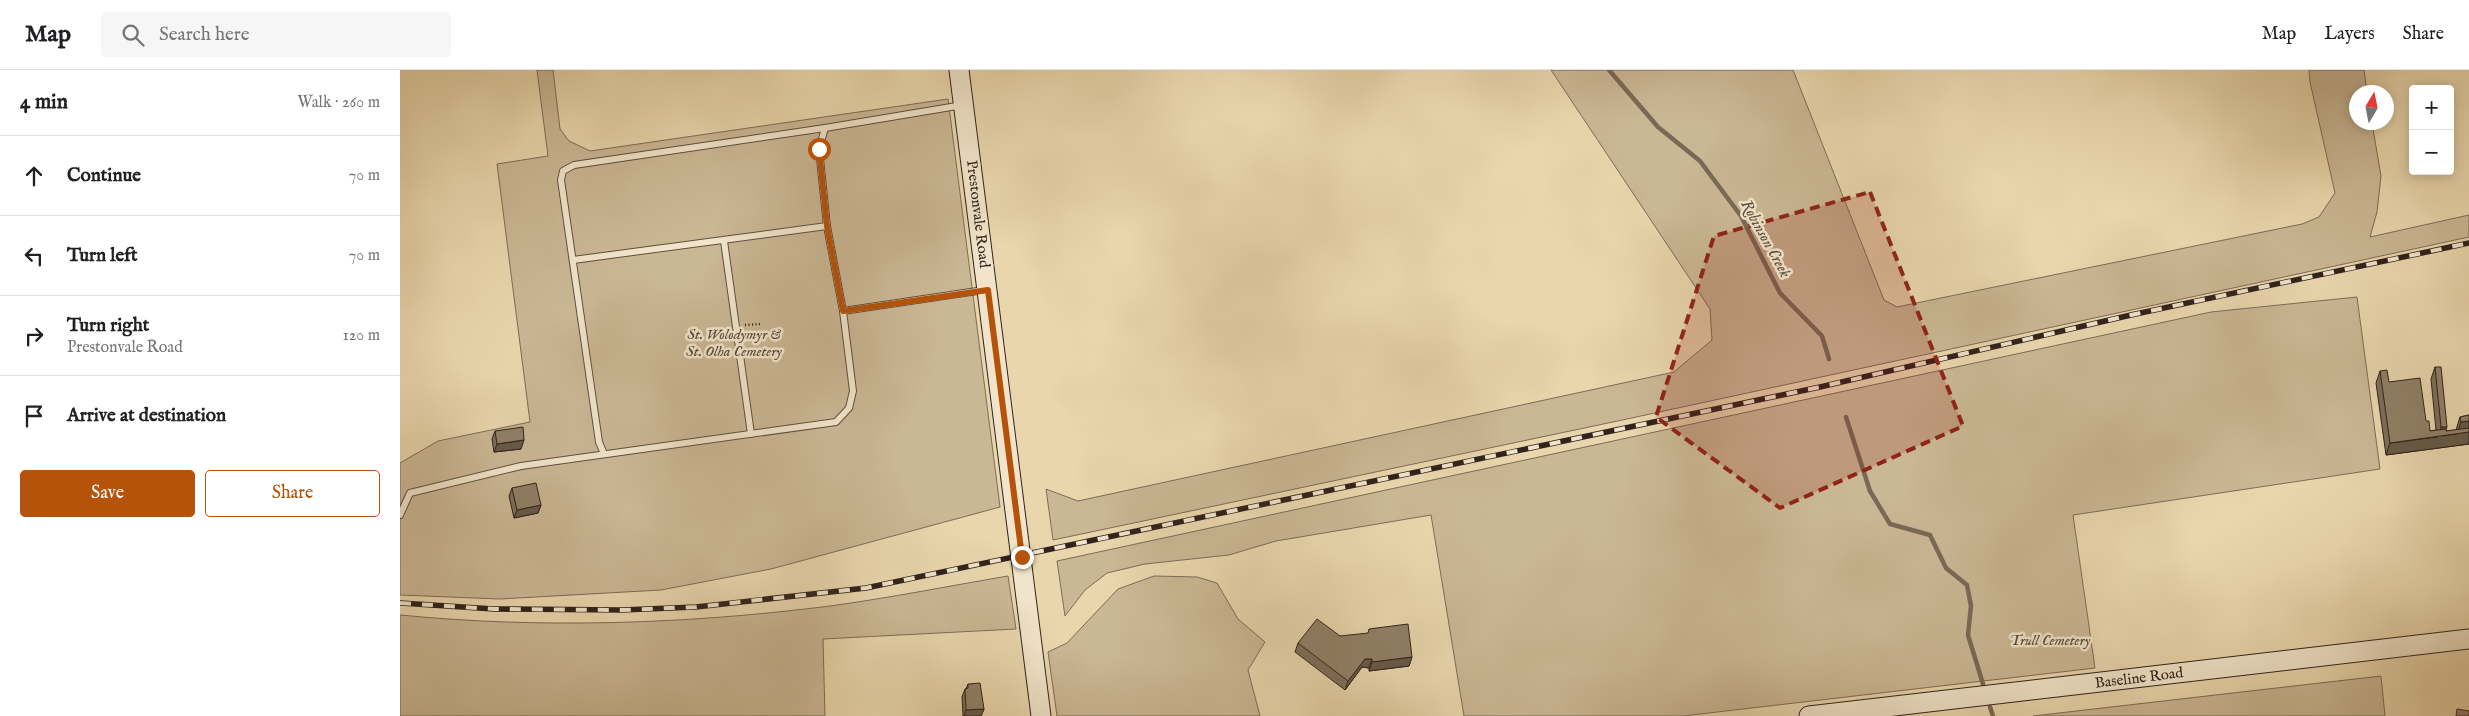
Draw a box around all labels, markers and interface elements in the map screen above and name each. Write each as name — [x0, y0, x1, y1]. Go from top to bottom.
search box — [101, 12, 451, 57]
text: Map — [25, 19, 71, 50]
icon: search — [119, 21, 147, 49]
text: Search here — [159, 23, 250, 47]
text: Map — [2262, 23, 2296, 46]
text: Layers — [2324, 23, 2375, 46]
text: Share — [2403, 23, 2444, 46]
north arrow — [2349, 85, 2394, 130]
map controls — [2409, 85, 2454, 175]
button: + — [2409, 85, 2454, 130]
text: 4 min — [20, 89, 68, 116]
text: Walk · 260 m — [297, 93, 380, 113]
button: − — [2409, 130, 2454, 175]
route start — [808, 138, 831, 161]
street label: Prestonvale Road — [962, 159, 994, 270]
icon: ahead — [20, 162, 48, 190]
text: Continue — [67, 164, 141, 188]
text: 70 m — [349, 166, 380, 186]
water label: Robinson Creek — [1735, 197, 1795, 282]
icon: left — [20, 242, 48, 270]
text: Turn left — [67, 244, 138, 268]
text: 70 m — [349, 246, 380, 266]
text: Turn right — [67, 314, 149, 338]
icon: right — [20, 322, 48, 350]
park label: St. Wolodymyr & St. Olha Cemetery — [686, 325, 782, 361]
text: 120 m — [343, 326, 380, 346]
text: Prestonvale Road — [67, 338, 183, 358]
icon: arrive — [20, 402, 48, 430]
text: Arrive at destination — [67, 404, 226, 428]
button: Save — [20, 470, 195, 517]
button: Share — [205, 470, 380, 517]
route end — [1011, 546, 1034, 569]
park label: Trull Cemetery — [2010, 631, 2091, 650]
street label: Baseline Road — [2094, 663, 2185, 693]

